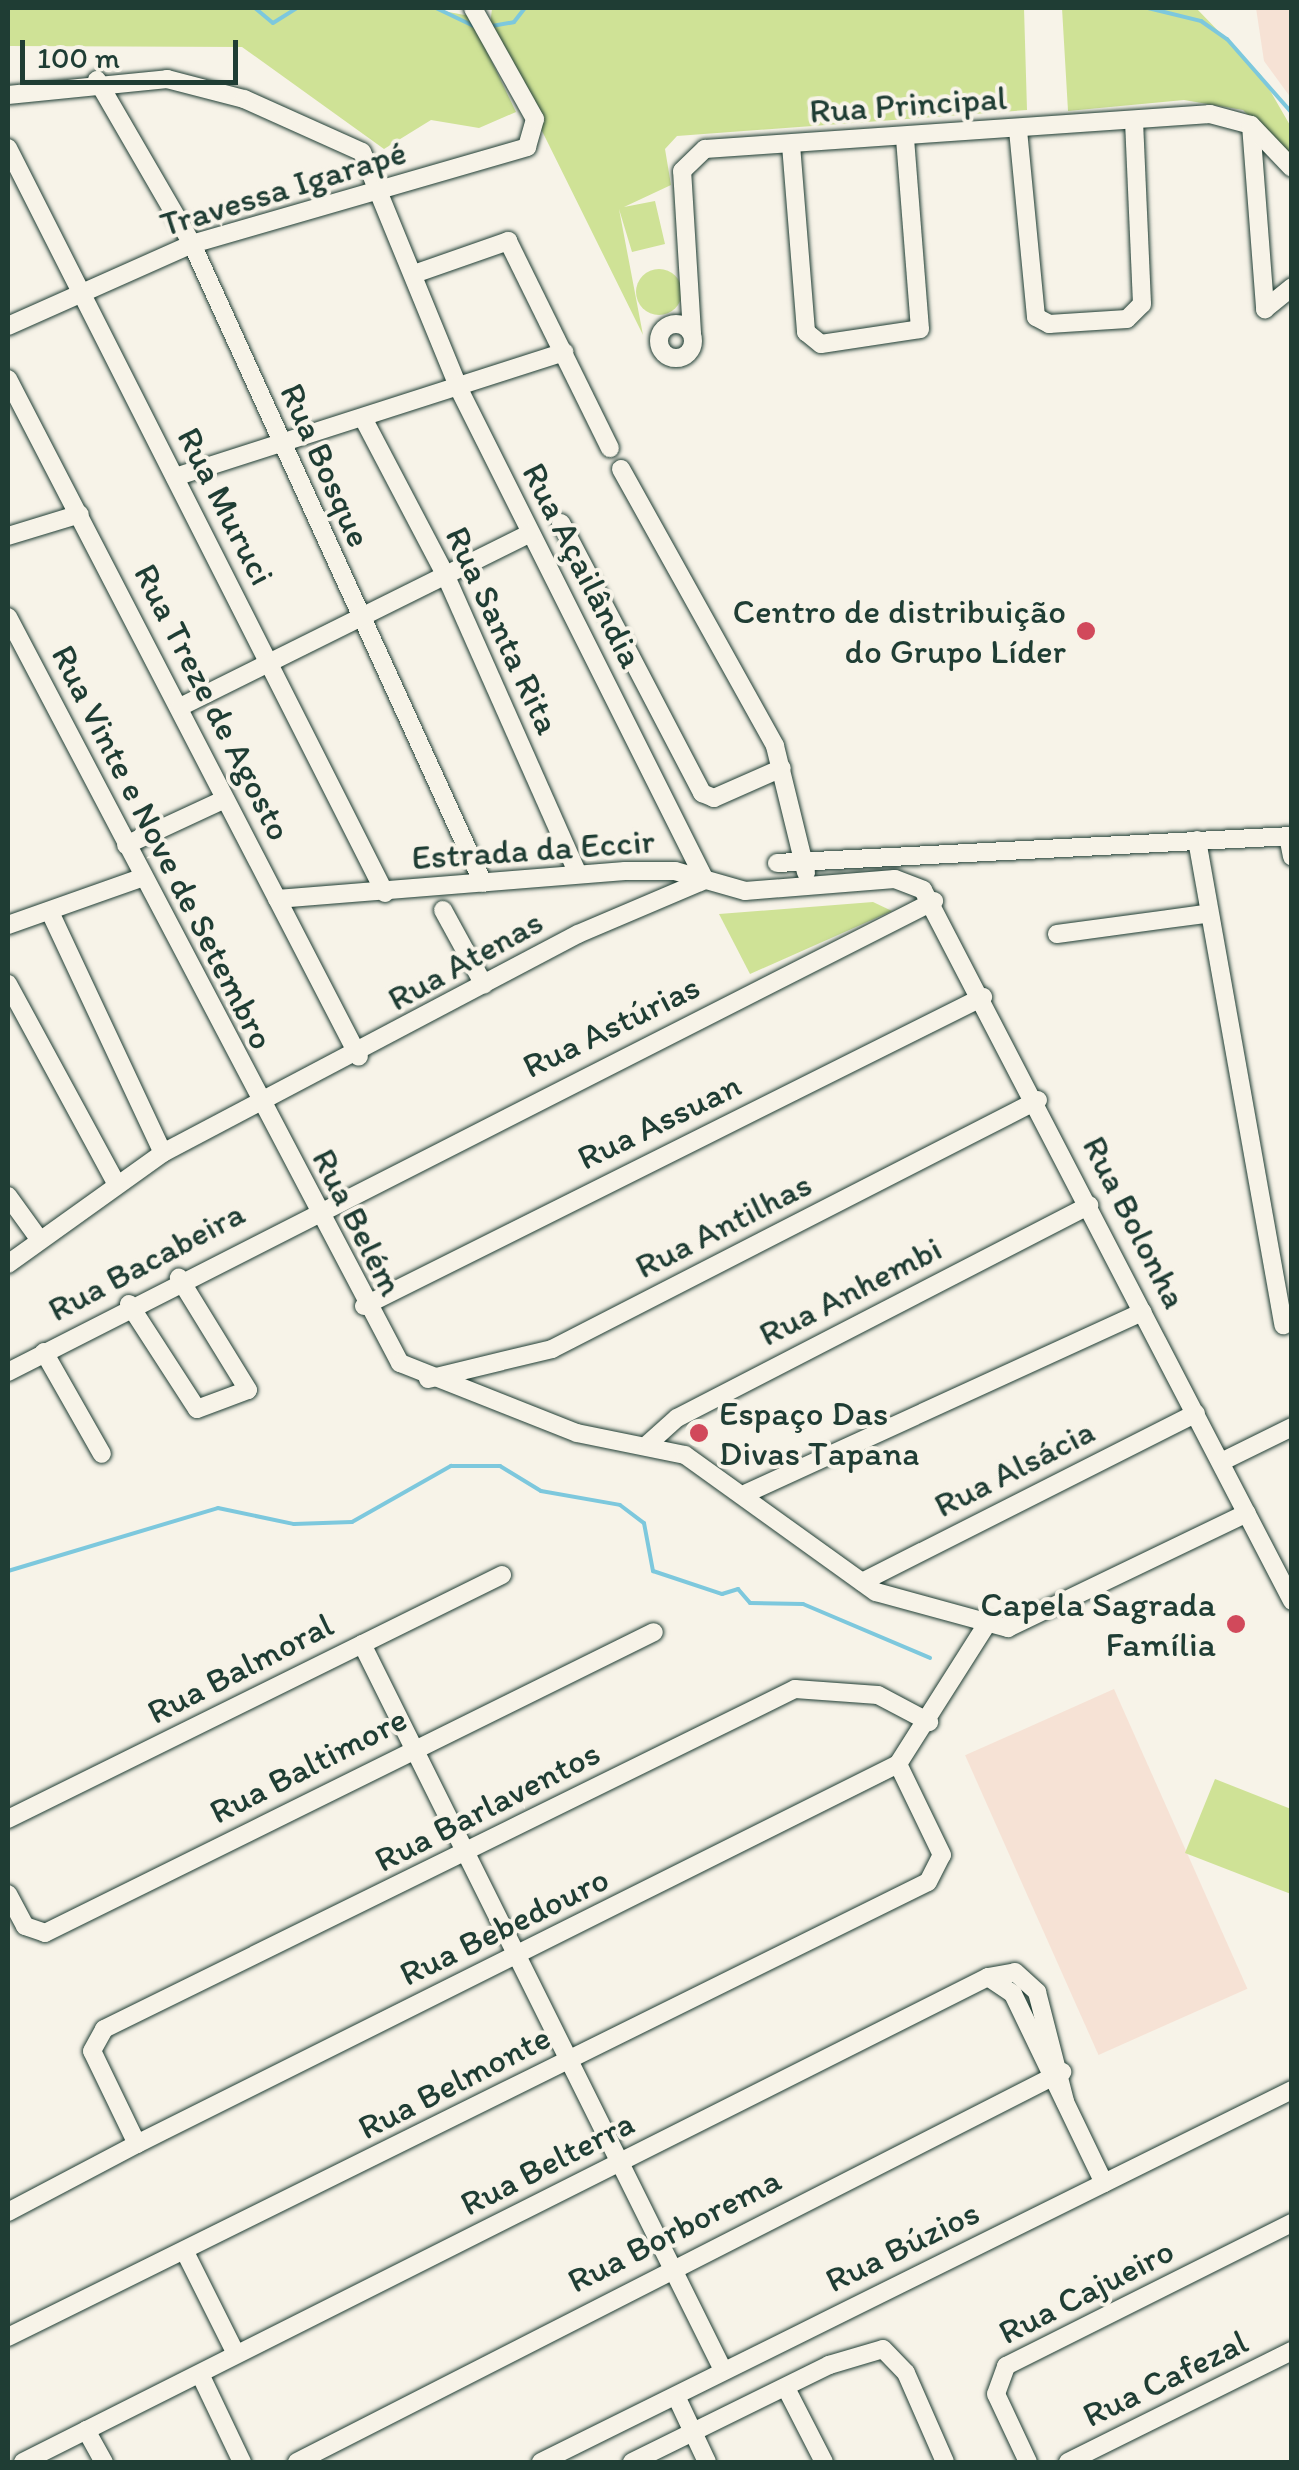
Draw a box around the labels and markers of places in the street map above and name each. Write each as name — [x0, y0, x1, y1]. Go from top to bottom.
place label: Centro de distribuição do Grupo Líder — [732, 590, 1066, 672]
marker: Centro de distribuição do Grupo Líder — [1075, 620, 1097, 642]
place label: Espaço Das Divas Tapana — [719, 1392, 915, 1474]
marker: Espaço Das Divas Tapana — [688, 1422, 710, 1444]
place label: Capela Sagrada Família — [981, 1583, 1216, 1665]
marker: Capela Sagrada Família — [1225, 1613, 1247, 1635]

